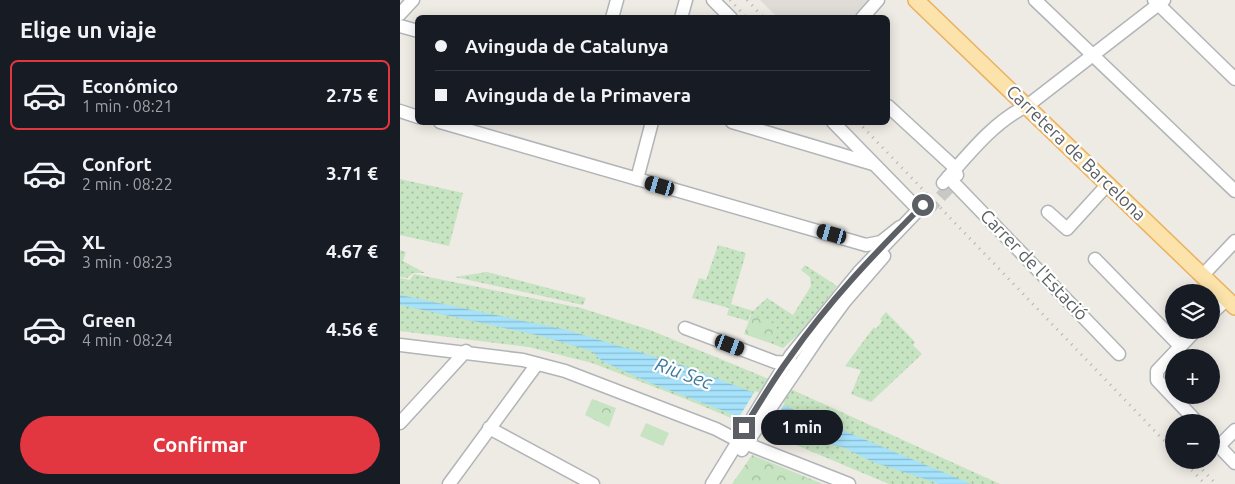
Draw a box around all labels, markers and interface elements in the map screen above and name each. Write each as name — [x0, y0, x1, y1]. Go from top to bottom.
text: Elige un viaje — [20, 17, 157, 42]
text: Avinguda de Catalunya — [465, 35, 669, 57]
icon: car — [22, 73, 67, 118]
text: Económico — [82, 75, 178, 97]
street label: Carretera de Barcelona — [1003, 80, 1151, 224]
text: 2.75 € — [326, 84, 378, 106]
text: Avinguda de la Primavera — [465, 84, 691, 106]
text: 1 min · 08:21 — [82, 97, 173, 115]
icon: car — [22, 151, 67, 196]
text: Confort — [82, 153, 152, 175]
text: 3.71 € — [326, 162, 378, 184]
text: 2 min · 08:22 — [82, 175, 173, 193]
car — [643, 175, 676, 197]
route start — [912, 194, 934, 216]
street label: Carrer de l'Estació — [977, 205, 1093, 324]
car — [815, 223, 848, 245]
icon: car — [22, 229, 67, 274]
text: XL — [82, 231, 105, 253]
text: 4.67 € — [326, 240, 378, 262]
text: 3 min · 08:23 — [82, 253, 173, 271]
map controls — [1165, 284, 1220, 469]
button: layers — [1165, 284, 1220, 339]
icon: car — [22, 307, 67, 352]
text: Green — [82, 309, 136, 331]
text: 4.56 € — [326, 318, 378, 340]
text: 4 min · 08:24 — [82, 331, 173, 349]
car — [713, 333, 746, 357]
button: + — [1165, 349, 1220, 404]
water label: Riu Sec — [652, 353, 716, 393]
callout: 1 min — [762, 410, 844, 446]
button: − — [1165, 414, 1220, 469]
button: Confirmar — [20, 416, 380, 474]
route end — [733, 417, 755, 439]
text: 1 min — [782, 418, 822, 436]

